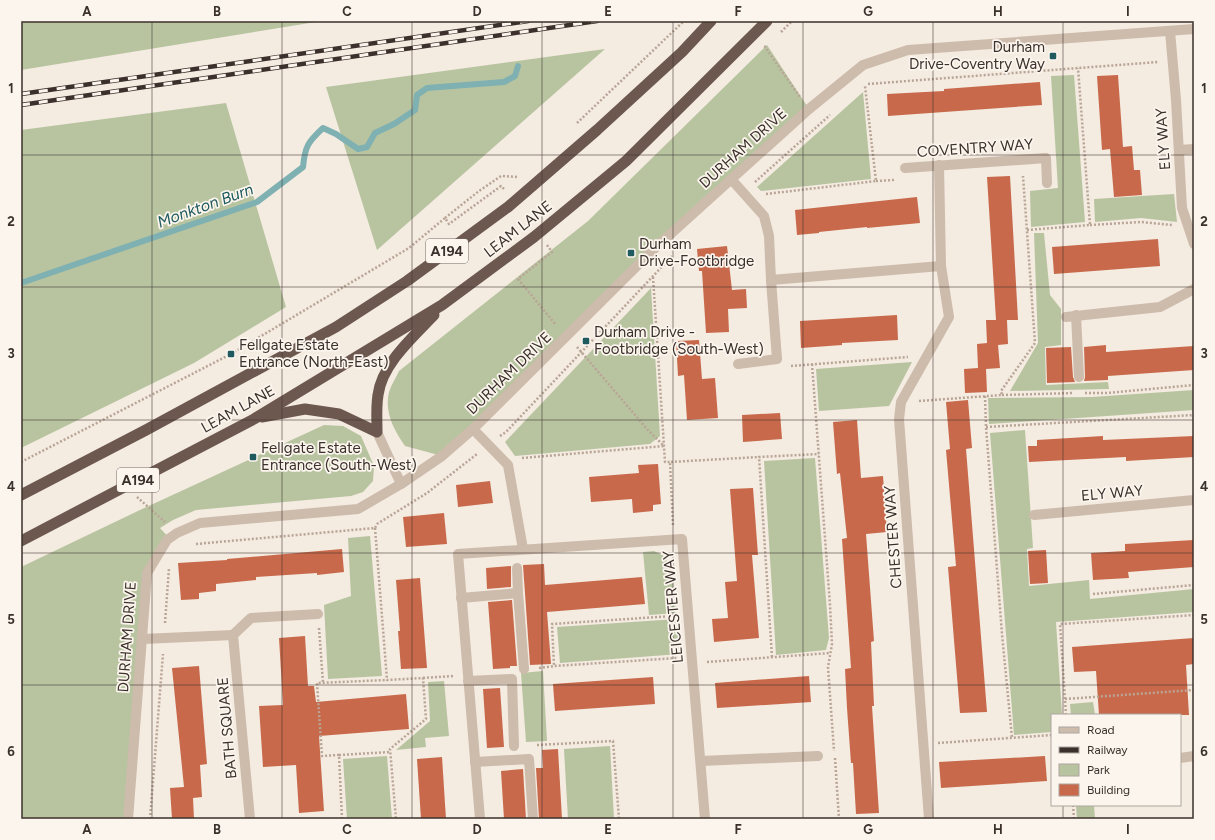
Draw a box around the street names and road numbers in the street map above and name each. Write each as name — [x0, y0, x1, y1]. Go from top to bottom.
street label: DURHAM DRIVE — [696, 104, 790, 192]
street label: ELY WAY — [1152, 107, 1174, 171]
street label: COVENTRY WAY — [916, 135, 1034, 161]
street label: LEAM LANE — [480, 197, 556, 261]
road number: A194 — [426, 239, 468, 263]
street label: DURHAM DRIVE — [463, 328, 555, 418]
street label: LEAM LANE — [198, 381, 278, 437]
road number: A194 — [117, 468, 159, 492]
street label: ELY WAY — [1080, 481, 1144, 505]
street label: CHESTER WAY — [880, 485, 906, 589]
street label: LEICESTER WAY — [659, 550, 687, 664]
street label: DURHAM DRIVE — [114, 581, 140, 693]
street label: BATH SQUARE — [214, 676, 240, 780]

